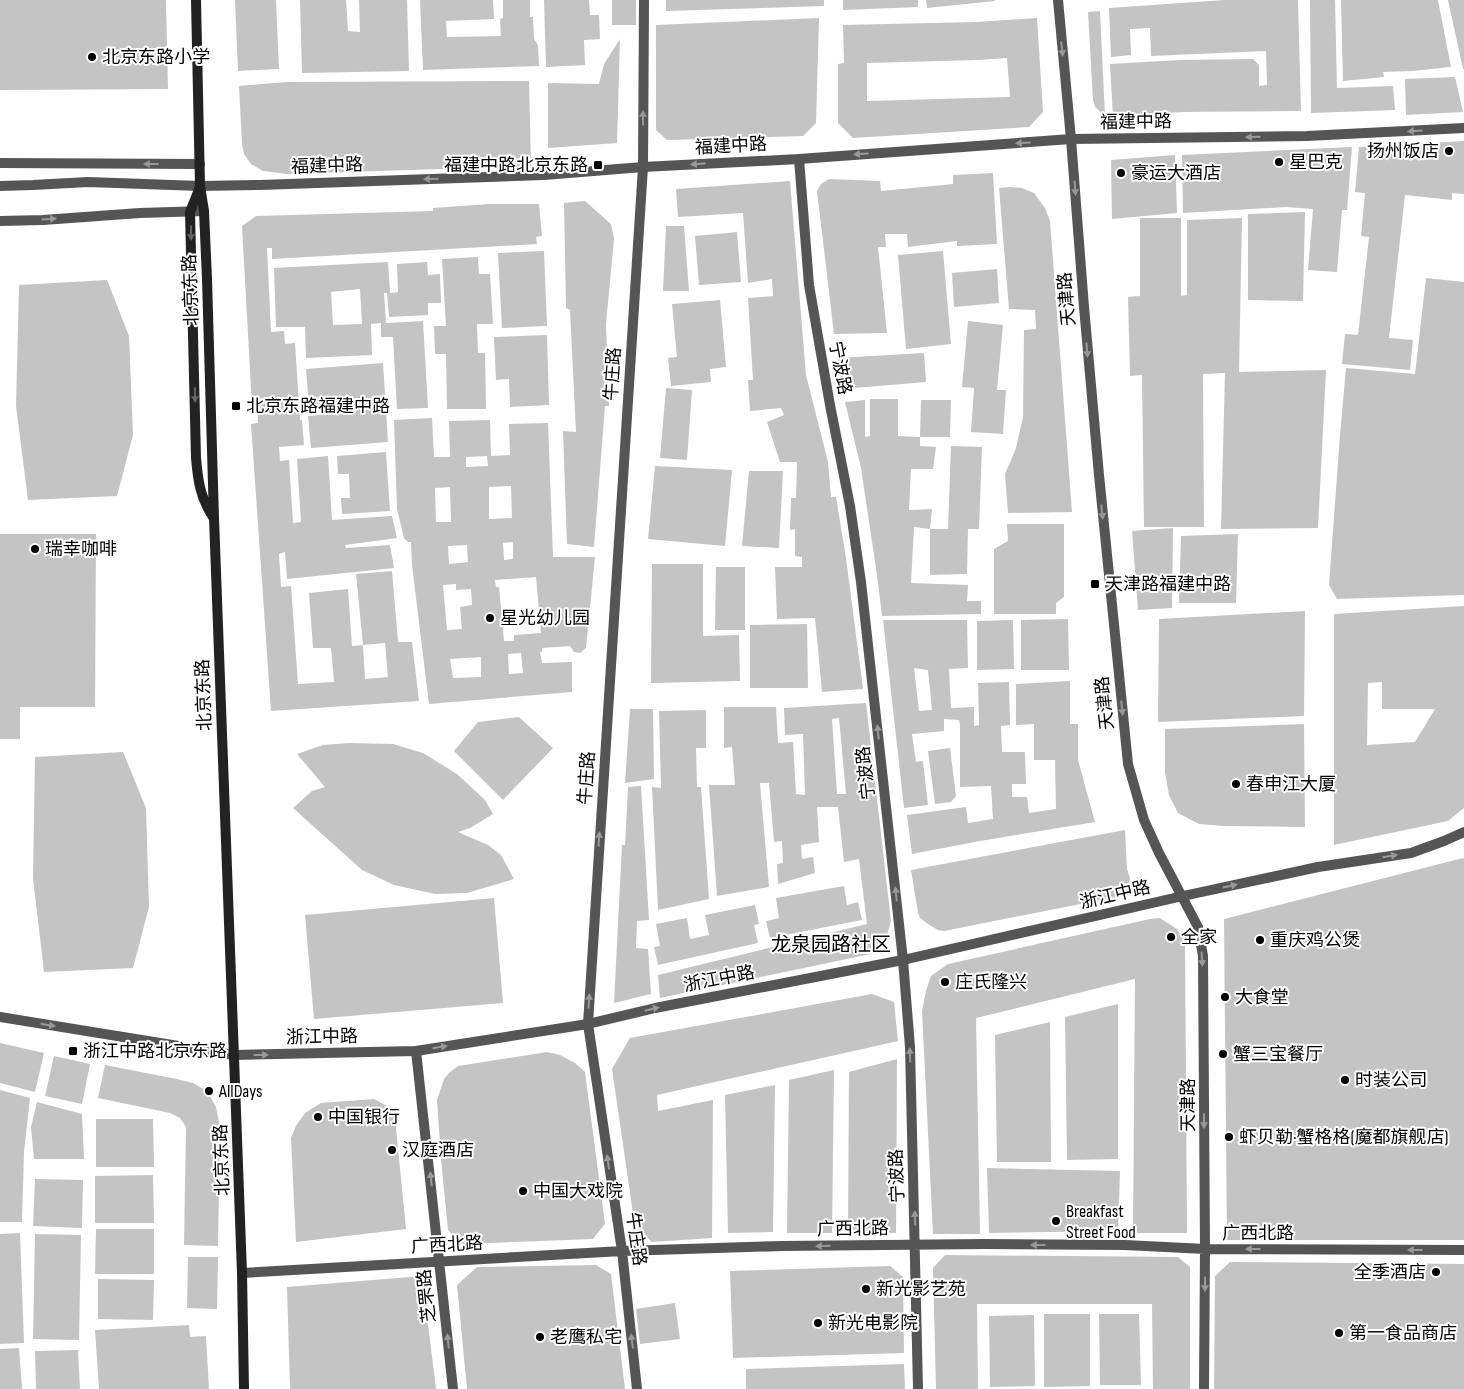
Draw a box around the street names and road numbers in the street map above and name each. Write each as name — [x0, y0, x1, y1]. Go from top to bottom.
street label: 福建中路 — [1100, 111, 1172, 133]
street label: 福建中路 — [694, 134, 768, 158]
street label: 福建中路 — [291, 154, 363, 178]
street label: 北京东路 — [179, 254, 203, 326]
street label: 天津路 — [1054, 271, 1080, 327]
street label: 宁波路 — [825, 339, 855, 397]
street label: 牛庄路 — [601, 346, 625, 402]
street label: 北京东路 — [192, 659, 216, 731]
street label: 天津路 — [1092, 675, 1118, 731]
street label: 宁波路 — [853, 745, 879, 801]
street label: 牛庄路 — [575, 750, 599, 806]
street label: 浙江中路 — [1078, 877, 1152, 913]
street label: 浙江中路 — [682, 962, 756, 996]
street label: 浙江中路 — [286, 1026, 358, 1048]
street label: 天津路 — [1178, 1078, 1199, 1132]
street label: 北京东路 — [210, 1124, 234, 1196]
street label: 宁波路 — [886, 1149, 908, 1203]
street label: 牛庄路 — [622, 1211, 650, 1267]
street label: 广西北路 — [817, 1218, 889, 1240]
street label: 广西北路 — [1222, 1223, 1294, 1244]
street label: 广西北路 — [410, 1233, 484, 1257]
street label: 芝罘路 — [414, 1268, 440, 1324]

